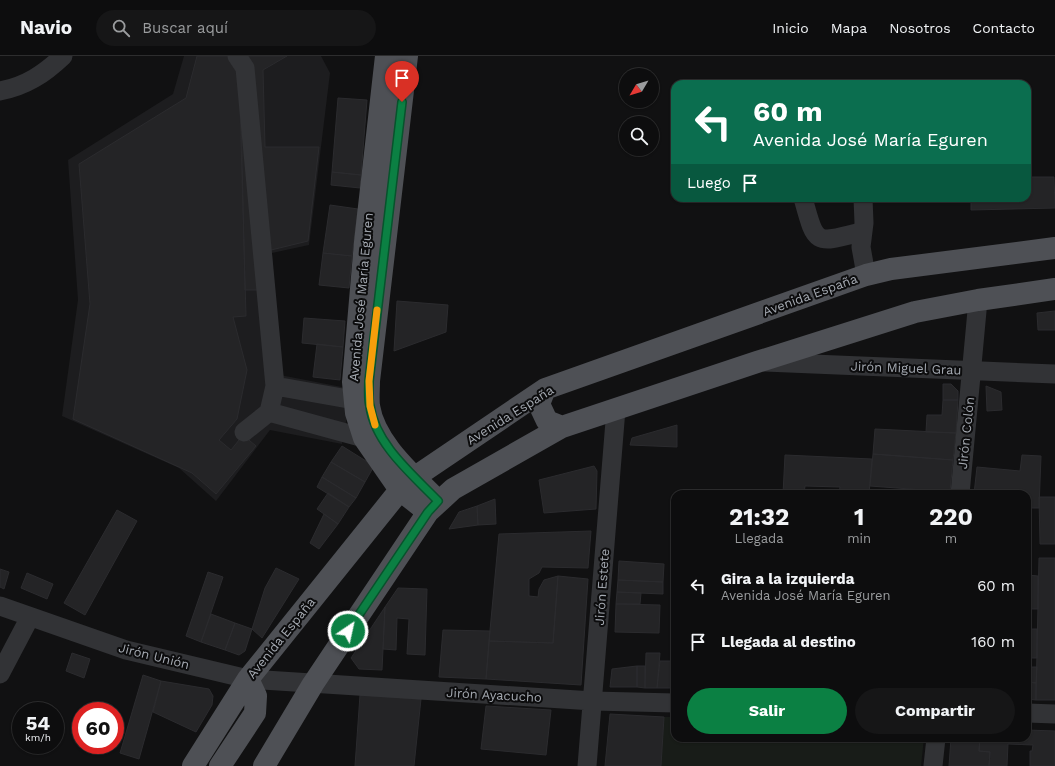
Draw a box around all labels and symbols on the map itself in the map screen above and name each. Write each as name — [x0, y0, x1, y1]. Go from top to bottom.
pin — [385, 61, 419, 102]
north arrow — [619, 68, 659, 108]
street label: Avenida José María Eguren — [346, 212, 376, 382]
street label: Avenida España — [761, 271, 860, 319]
street label: Jirón Miguel Grau — [850, 359, 962, 377]
street label: Avenida España — [464, 382, 557, 448]
street label: Jirón Colón — [955, 396, 977, 470]
street label: Jirón Estete — [592, 548, 612, 626]
street label: Avenida España — [244, 594, 319, 681]
position arrow — [327, 610, 369, 652]
street label: Jirón Unión — [117, 640, 191, 672]
street label: Jirón Ayacucho — [446, 685, 542, 705]
speed limit sign: 60 — [72, 702, 124, 754]

